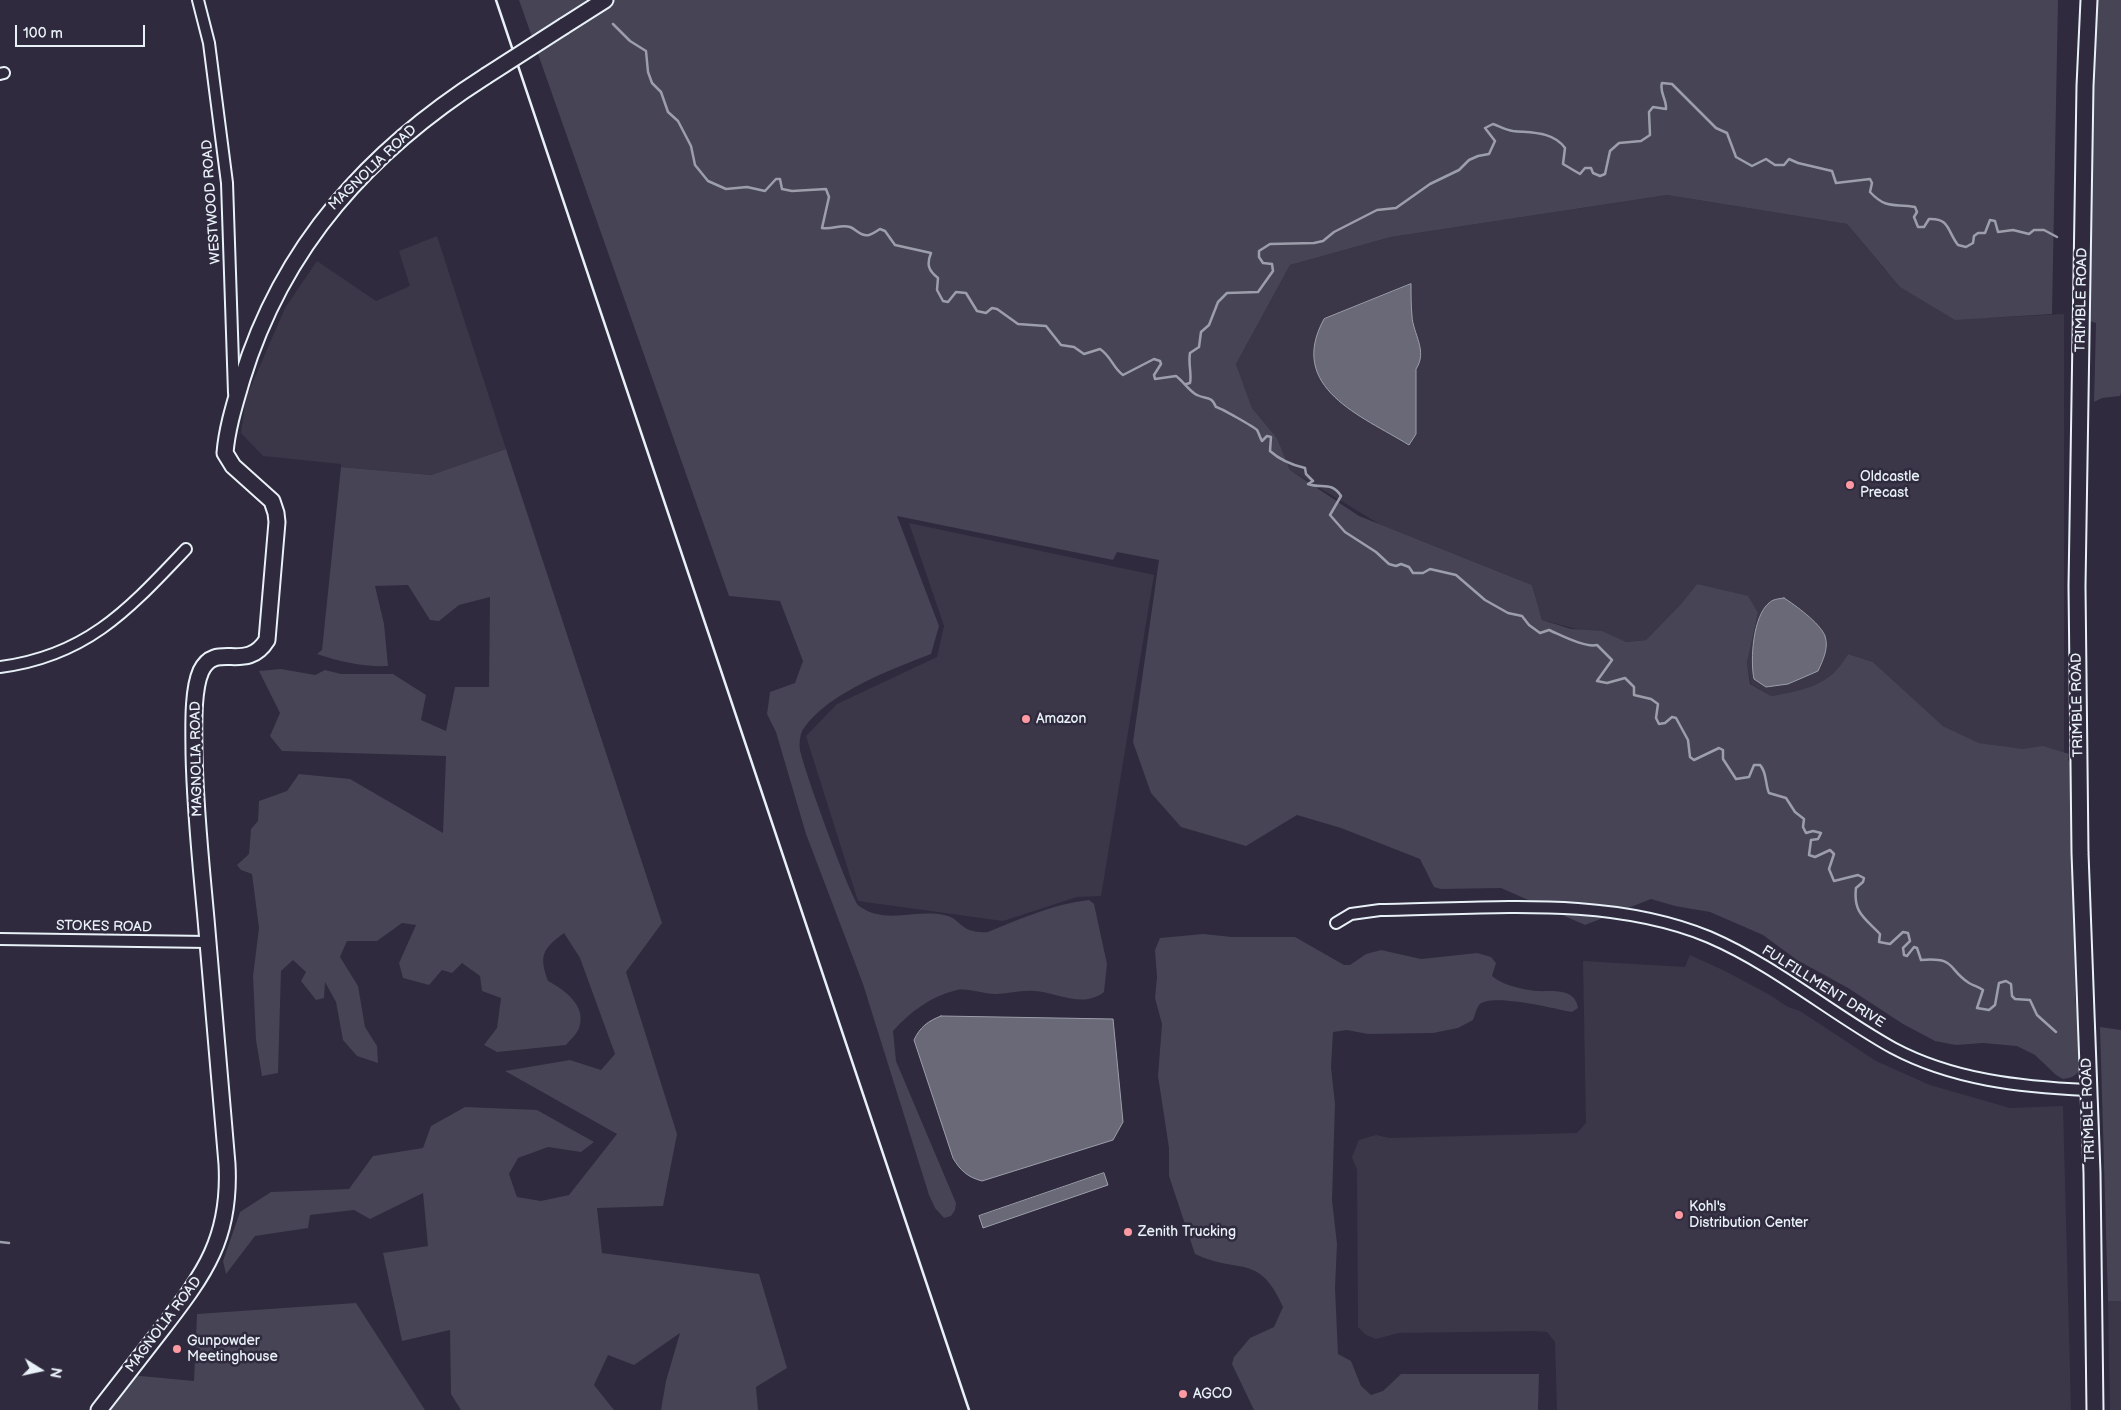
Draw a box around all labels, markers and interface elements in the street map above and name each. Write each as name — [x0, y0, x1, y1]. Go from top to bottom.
scale bar — [18, 15, 148, 47]
text: 100 m — [23, 24, 63, 43]
street label: MAGNOLIA ROAD — [326, 122, 420, 214]
street label: WESTWOOD ROAD — [199, 139, 225, 265]
street label: TRIMBLE ROAD — [2073, 248, 2091, 352]
place label: Oldcastle Precast — [1860, 469, 1920, 502]
marker: Oldcastle Precast — [1844, 479, 1856, 491]
street label: TRIMBLE ROAD — [2069, 653, 2087, 757]
street label: MAGNOLIA ROAD — [188, 701, 206, 817]
place label: Amazon — [1036, 711, 1086, 727]
marker: Amazon — [1020, 713, 1032, 725]
street label: STOKES ROAD — [56, 918, 152, 936]
street label: FULFILLMENT DRIVE — [1758, 942, 1888, 1032]
street label: TRIMBLE ROAD — [2079, 1058, 2099, 1162]
place label: Kohl's Distribution Center — [1689, 1199, 1808, 1232]
marker: Kohl's Distribution Center — [1673, 1209, 1685, 1221]
place label: Zenith Trucking — [1138, 1224, 1236, 1240]
marker: Zenith Trucking — [1122, 1226, 1134, 1238]
street label: MAGNOLIA ROAD — [122, 1274, 206, 1376]
place label: Gunpowder Meetinghouse — [187, 1333, 278, 1365]
marker: Gunpowder Meetinghouse — [171, 1343, 183, 1355]
north arrow — [15, 1345, 65, 1395]
text: N — [46, 1366, 65, 1379]
place label: AGCO — [1193, 1386, 1232, 1402]
marker: AGCO — [1177, 1388, 1189, 1400]

